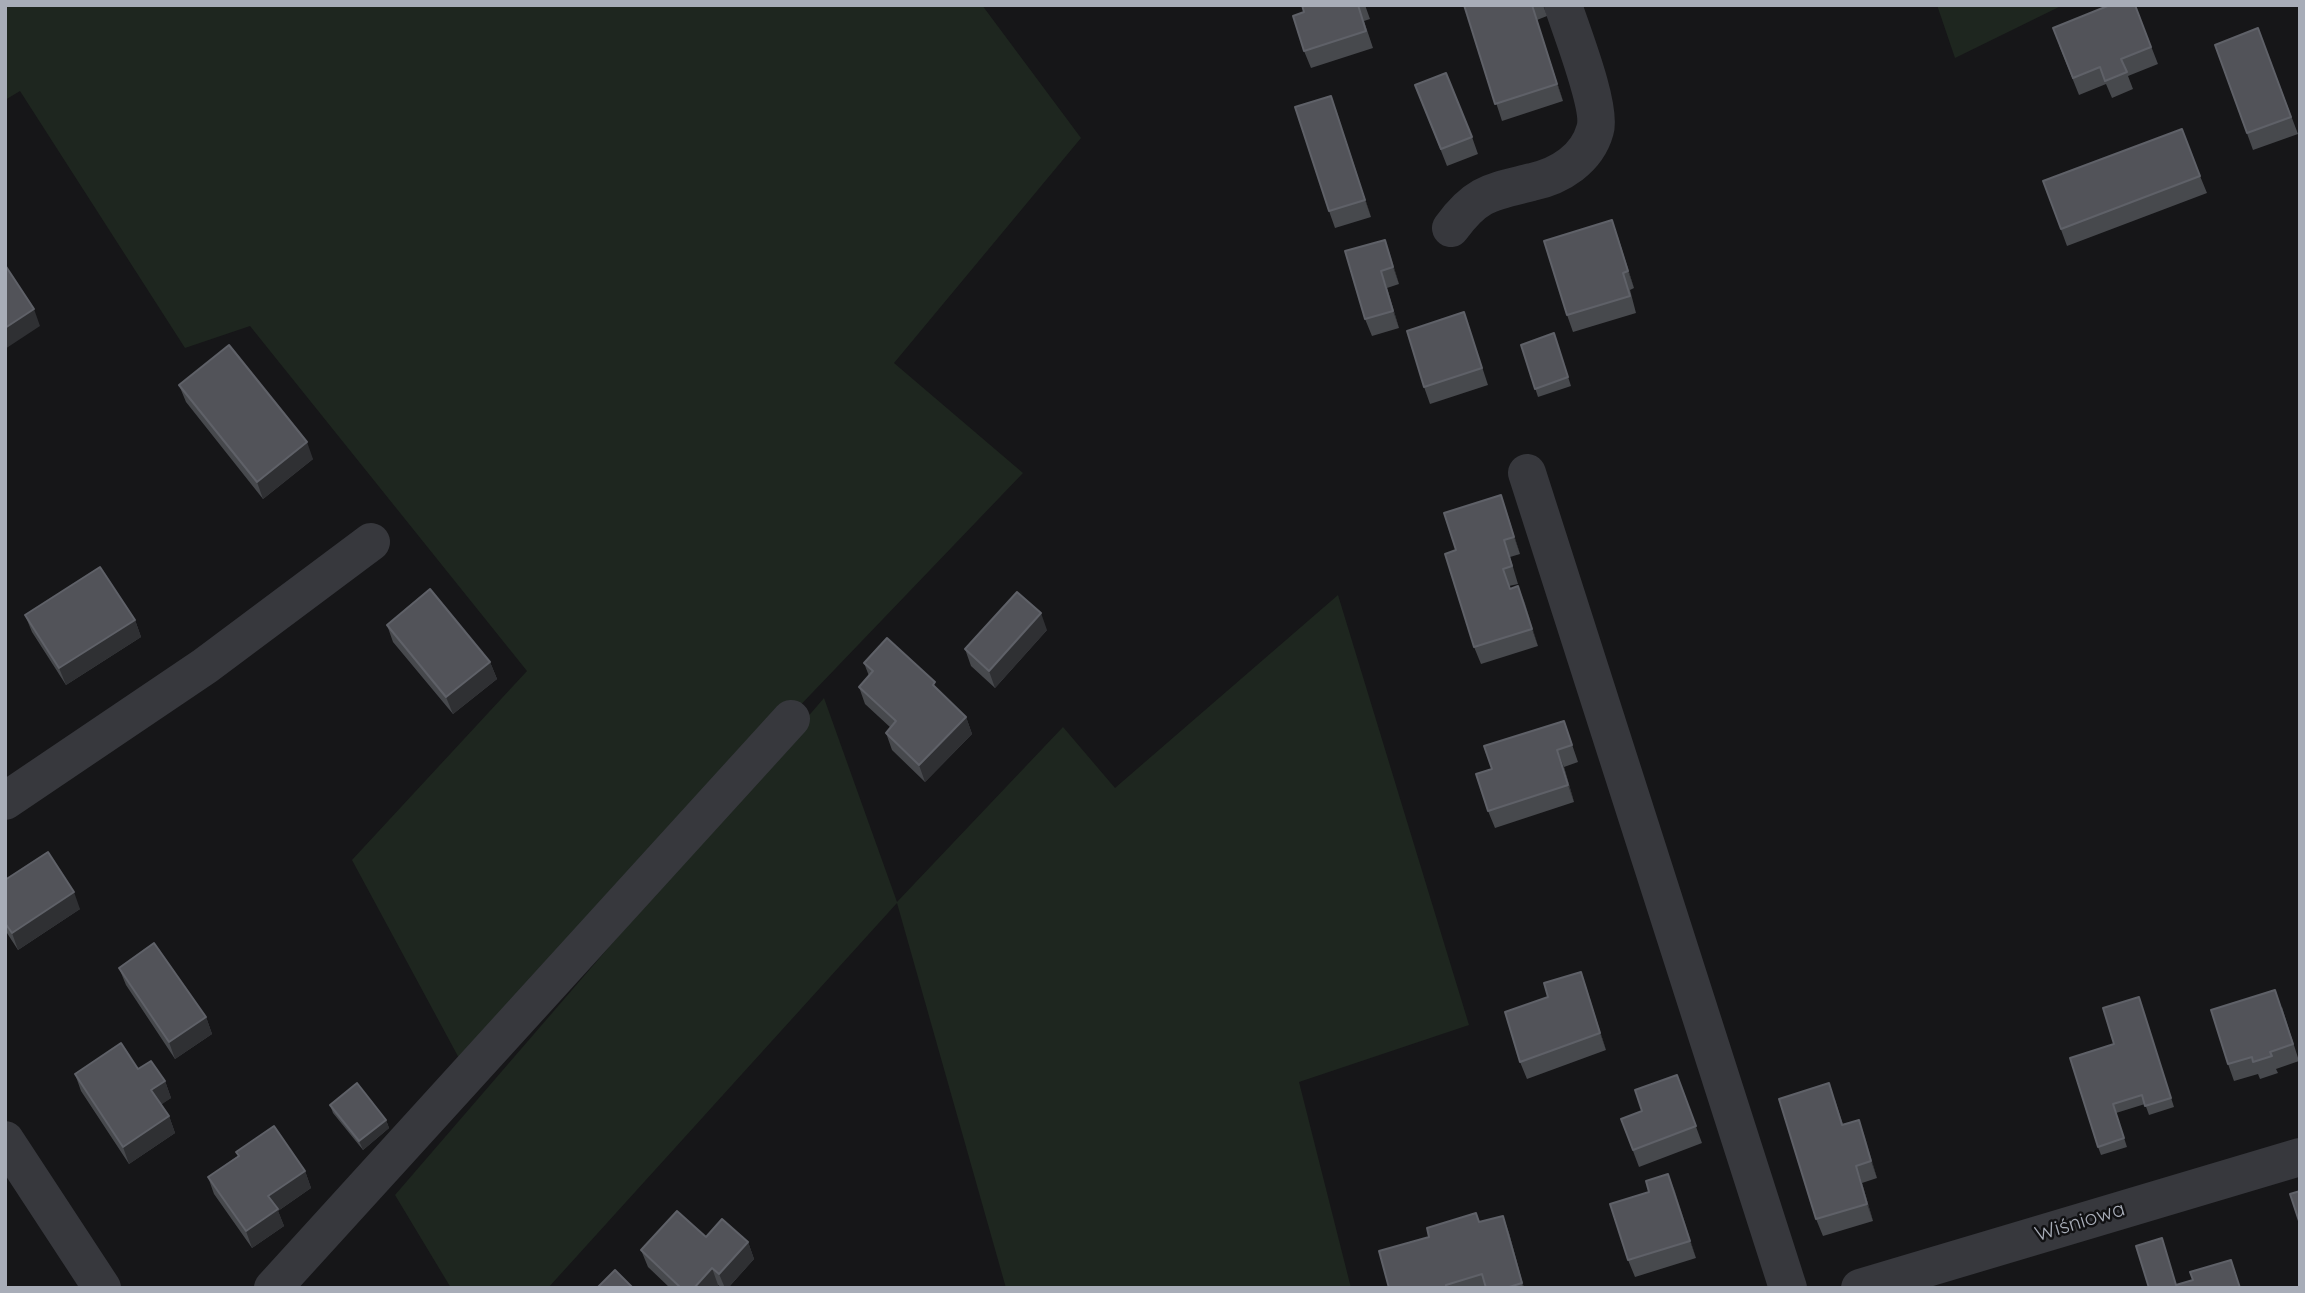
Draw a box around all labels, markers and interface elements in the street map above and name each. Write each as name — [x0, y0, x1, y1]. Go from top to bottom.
street label: Wiśniowa — [2032, 1196, 2128, 1248]

